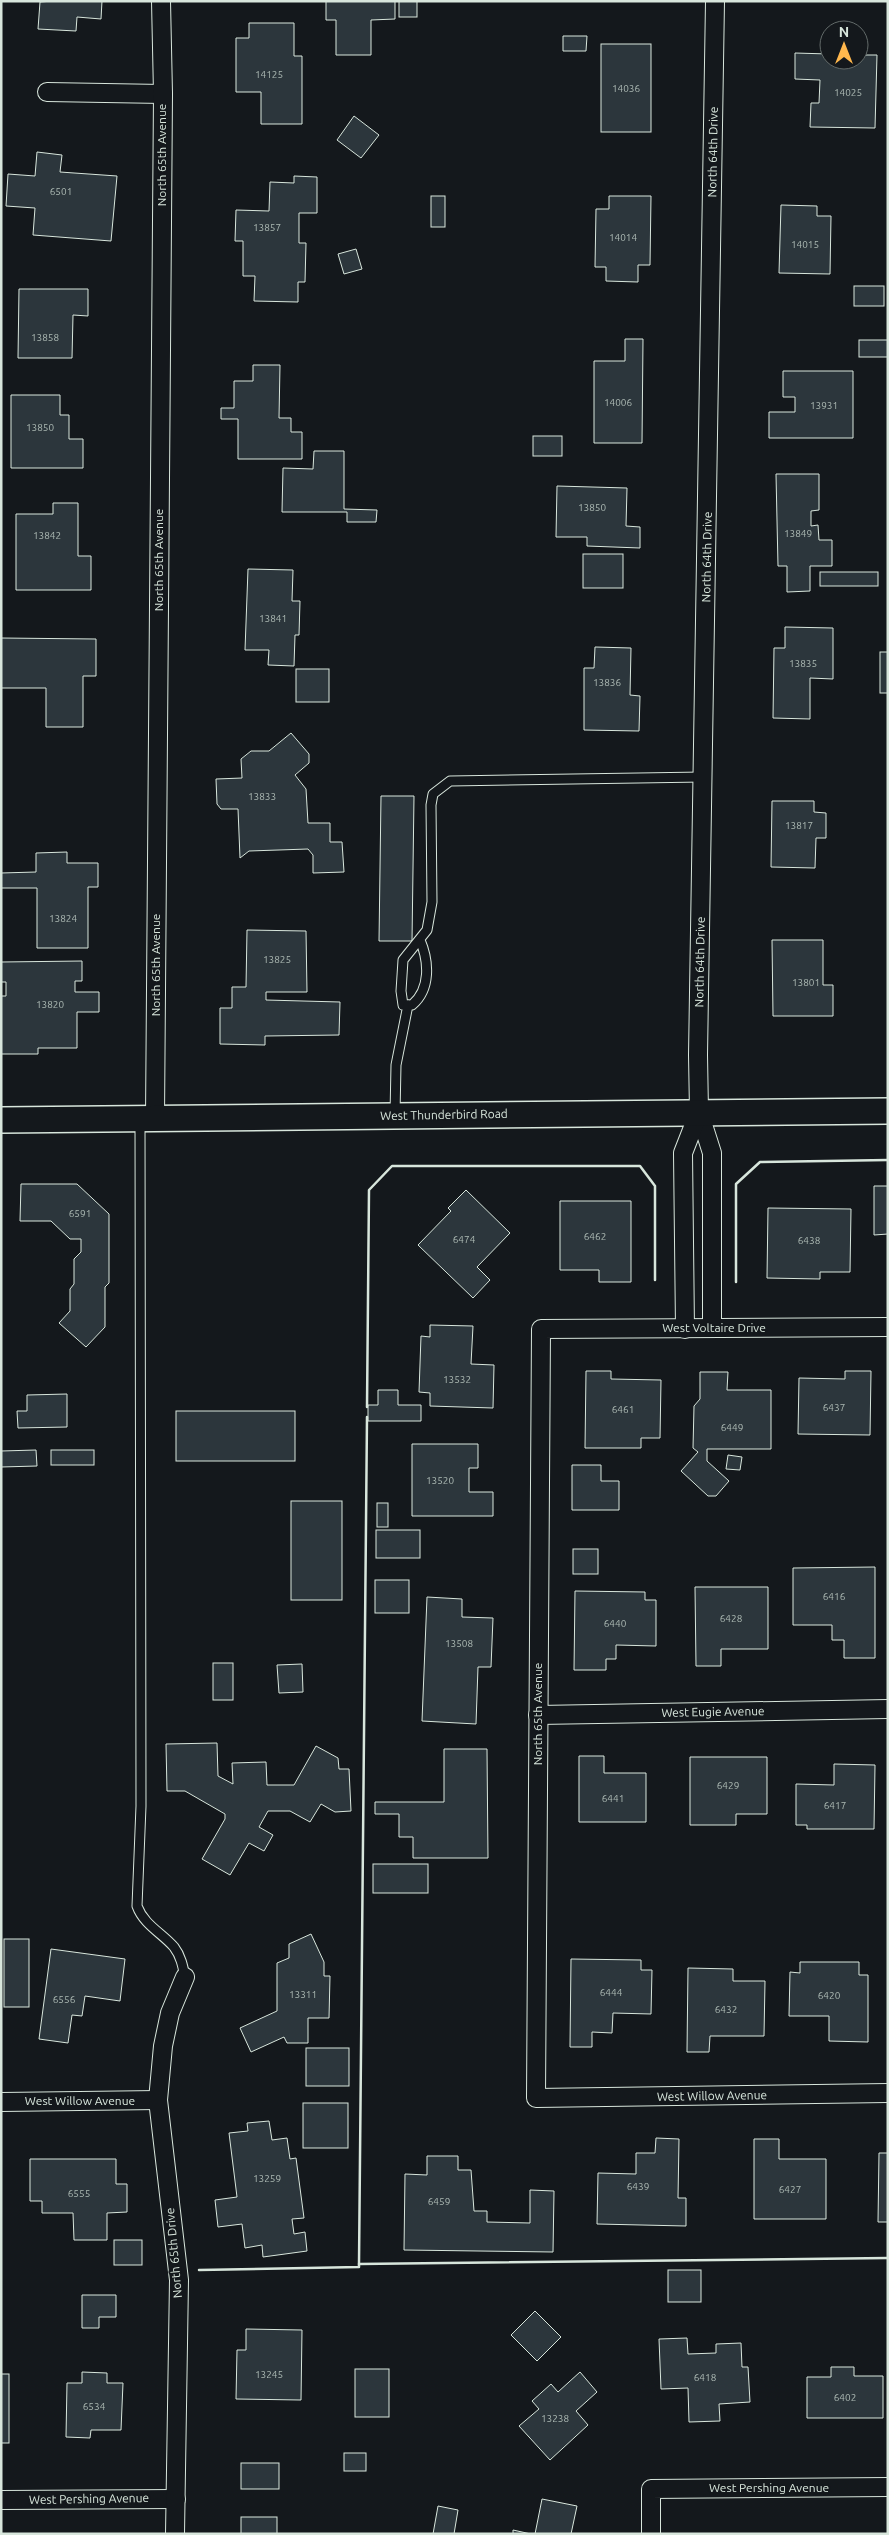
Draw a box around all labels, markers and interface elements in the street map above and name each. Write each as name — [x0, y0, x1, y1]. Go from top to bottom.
north arrow — [819, 20, 869, 70]
text: N — [839, 24, 849, 40]
house number: 14125 — [255, 69, 283, 80]
house number: 14036 — [612, 83, 640, 94]
house number: 14025 — [834, 87, 862, 98]
street label: North 65th Avenue — [155, 104, 168, 206]
street label: North 64th Drive — [705, 107, 720, 197]
house number: 6501 — [50, 186, 72, 197]
house number: 13857 — [253, 222, 281, 233]
house number: 14014 — [609, 232, 637, 243]
house number: 14015 — [791, 239, 819, 250]
house number: 13858 — [31, 332, 59, 343]
house number: 14006 — [604, 397, 632, 408]
house number: 13931 — [810, 400, 838, 411]
house number: 13850 — [26, 422, 54, 433]
house number: 13850 — [578, 502, 606, 513]
street label: North 65th Avenue — [152, 509, 165, 611]
street label: North 64th Drive — [699, 512, 714, 602]
house number: 13849 — [784, 528, 812, 539]
house number: 13842 — [33, 530, 61, 541]
house number: 13841 — [259, 613, 287, 624]
house number: 13835 — [789, 658, 817, 669]
house number: 13836 — [593, 677, 621, 688]
house number: 13833 — [248, 791, 276, 802]
house number: 13817 — [785, 820, 813, 831]
house number: 13824 — [49, 913, 77, 924]
street label: North 65th Avenue — [149, 914, 162, 1016]
street label: North 64th Drive — [692, 917, 707, 1007]
house number: 13825 — [263, 954, 291, 965]
house number: 13801 — [792, 977, 820, 988]
house number: 13820 — [36, 999, 64, 1010]
street label: West Thunderbird Road — [380, 1107, 508, 1122]
house number: 6591 — [69, 1208, 91, 1219]
house number: 6462 — [584, 1231, 606, 1242]
house number: 6474 — [453, 1234, 476, 1245]
house number: 6438 — [798, 1235, 821, 1246]
street label: West Voltaire Drive — [662, 1321, 766, 1334]
house number: 13532 — [443, 1374, 471, 1385]
house number: 6437 — [823, 1402, 845, 1413]
house number: 6461 — [612, 1404, 634, 1415]
house number: 6449 — [721, 1422, 743, 1433]
house number: 13520 — [426, 1475, 454, 1486]
house number: 6416 — [823, 1591, 846, 1602]
house number: 6428 — [720, 1613, 743, 1624]
house number: 6440 — [604, 1618, 627, 1629]
house number: 13508 — [445, 1638, 473, 1649]
street label: North 65th Avenue — [531, 1663, 544, 1765]
street label: West Eugie Avenue — [661, 1704, 765, 1719]
house number: 6429 — [717, 1780, 739, 1791]
house number: 6441 — [602, 1793, 624, 1804]
house number: 6417 — [824, 1800, 846, 1811]
house number: 6444 — [600, 1987, 623, 1998]
house number: 13311 — [289, 1989, 317, 2000]
house number: 6420 — [818, 1990, 841, 2001]
house number: 6556 — [53, 1994, 76, 2005]
house number: 6432 — [715, 2004, 737, 2015]
street label: West Willow Avenue — [657, 2088, 767, 2103]
street label: West Willow Avenue — [25, 2094, 135, 2107]
house number: 13259 — [253, 2173, 281, 2184]
house number: 6439 — [627, 2181, 649, 2192]
house number: 6427 — [779, 2184, 801, 2195]
house number: 6555 — [68, 2188, 90, 2199]
house number: 6459 — [428, 2196, 450, 2207]
street label: North 65th Drive — [163, 2207, 184, 2299]
house number: 13245 — [255, 2369, 283, 2380]
house number: 6418 — [694, 2372, 717, 2383]
house number: 6402 — [834, 2392, 856, 2403]
house number: 6534 — [83, 2401, 106, 2412]
house number: 13238 — [541, 2413, 569, 2424]
street label: West Pershing Avenue — [709, 2481, 829, 2494]
street label: West Pershing Avenue — [29, 2491, 149, 2506]

